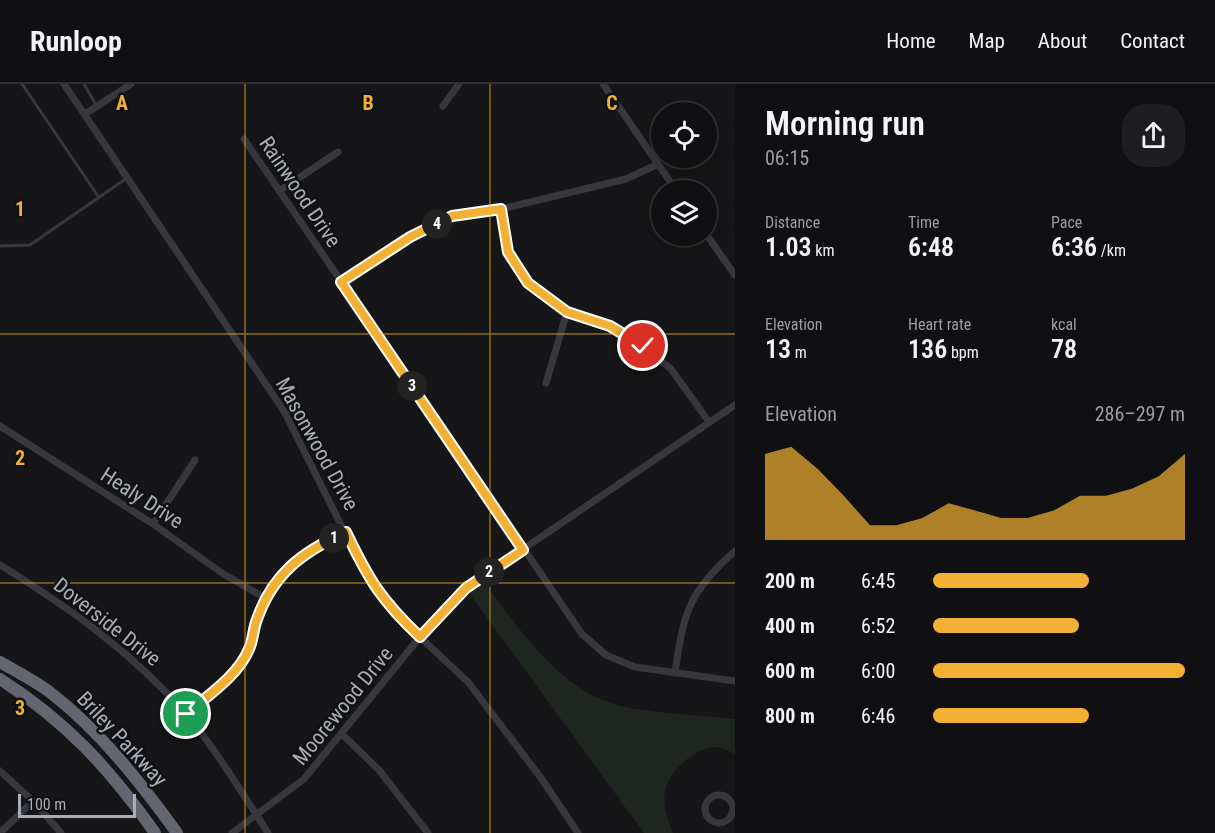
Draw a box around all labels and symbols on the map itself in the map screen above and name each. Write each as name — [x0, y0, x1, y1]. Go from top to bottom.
text: A — [116, 91, 128, 115]
text: B — [362, 91, 374, 115]
text: C — [606, 91, 618, 115]
street label: Rainwood Drive — [254, 132, 346, 252]
text: 1 — [15, 197, 25, 221]
pin: 4 — [422, 209, 452, 239]
pin — [617, 320, 668, 371]
pin: 3 — [397, 371, 427, 401]
street label: Masonwood Drive — [271, 373, 363, 515]
text: 2 — [15, 446, 25, 470]
street label: Healy Drive — [96, 463, 188, 534]
pin: 1 — [319, 523, 349, 553]
pin: 2 — [474, 557, 504, 587]
street label: Doverside Drive — [49, 573, 165, 671]
street label: Moorewood Drive — [288, 642, 398, 770]
street label: Briley Parkway — [72, 687, 172, 791]
pin — [160, 688, 211, 739]
text: 3 — [15, 696, 25, 720]
scale bar — [18, 791, 136, 818]

